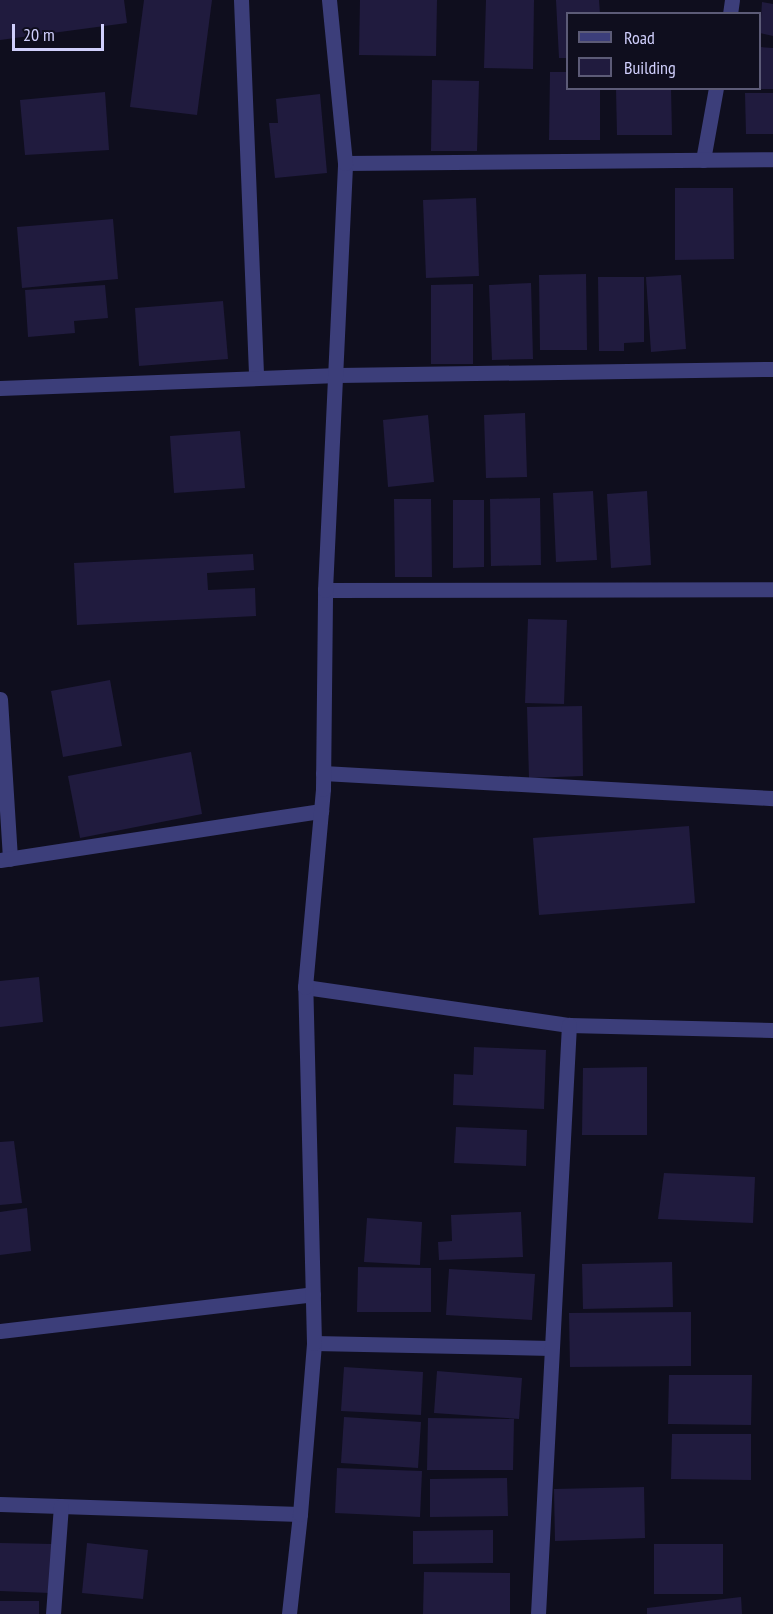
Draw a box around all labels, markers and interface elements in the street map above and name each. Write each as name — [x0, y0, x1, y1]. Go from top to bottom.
scale bar — [15, 12, 106, 50]
legend — [566, 12, 761, 90]
text: 20 m — [23, 23, 55, 46]
text: Road — [624, 26, 655, 49]
text: Building — [624, 56, 676, 79]

